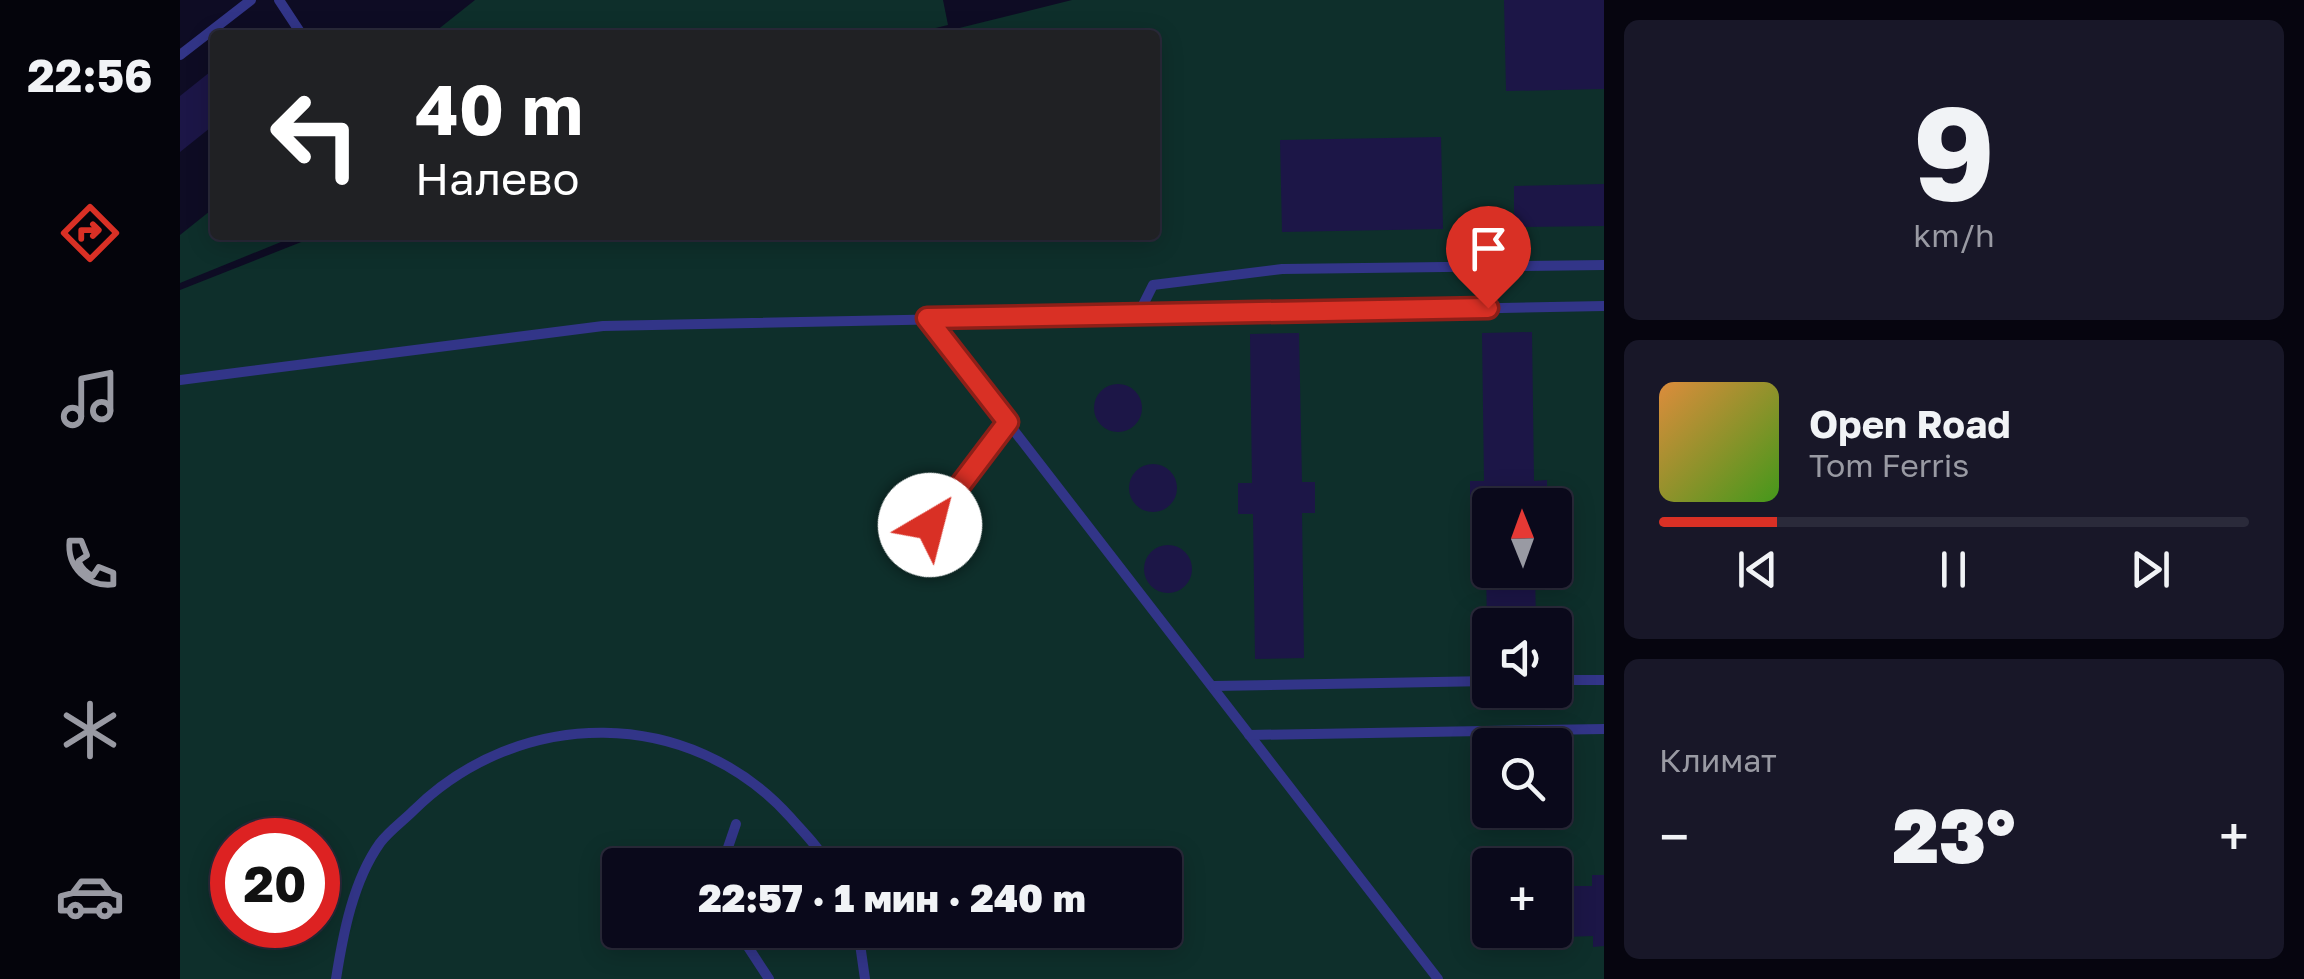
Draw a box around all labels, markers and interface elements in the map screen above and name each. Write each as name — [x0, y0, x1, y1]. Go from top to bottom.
text: 22:56 — [27, 48, 153, 102]
text: 40 m — [415, 66, 583, 150]
icon: left — [250, 70, 380, 200]
text: 9 — [1913, 73, 1995, 229]
text: Налево — [415, 151, 579, 205]
icon: directions — [55, 198, 125, 268]
pin — [1446, 206, 1531, 309]
text: km/h — [1913, 216, 1995, 254]
icon: arrive — [1461, 221, 1516, 276]
icon: music — [55, 364, 125, 434]
text: Open Road — [1809, 401, 2011, 446]
text: Tom Ferris — [1809, 446, 1969, 484]
position arrow — [878, 473, 982, 577]
north arrow — [1472, 488, 1572, 588]
map controls — [1472, 488, 1572, 948]
icon: phone — [55, 529, 125, 599]
icon: previous — [1730, 542, 1785, 597]
icon: pause — [1926, 542, 1981, 597]
icon: next — [2123, 542, 2178, 597]
button: sound — [1472, 608, 1572, 708]
icon: climate — [55, 695, 125, 765]
button: search — [1472, 728, 1572, 828]
text: Климат — [1659, 741, 1777, 779]
text: 23° — [1892, 789, 2016, 880]
text: − — [1659, 803, 1689, 869]
text: + — [2219, 803, 2249, 869]
speed limit sign: 20 — [210, 818, 340, 948]
button: + — [1472, 848, 1572, 948]
icon: car — [55, 861, 125, 931]
text: 22:57 · 1 мин · 240 m — [698, 875, 1086, 920]

